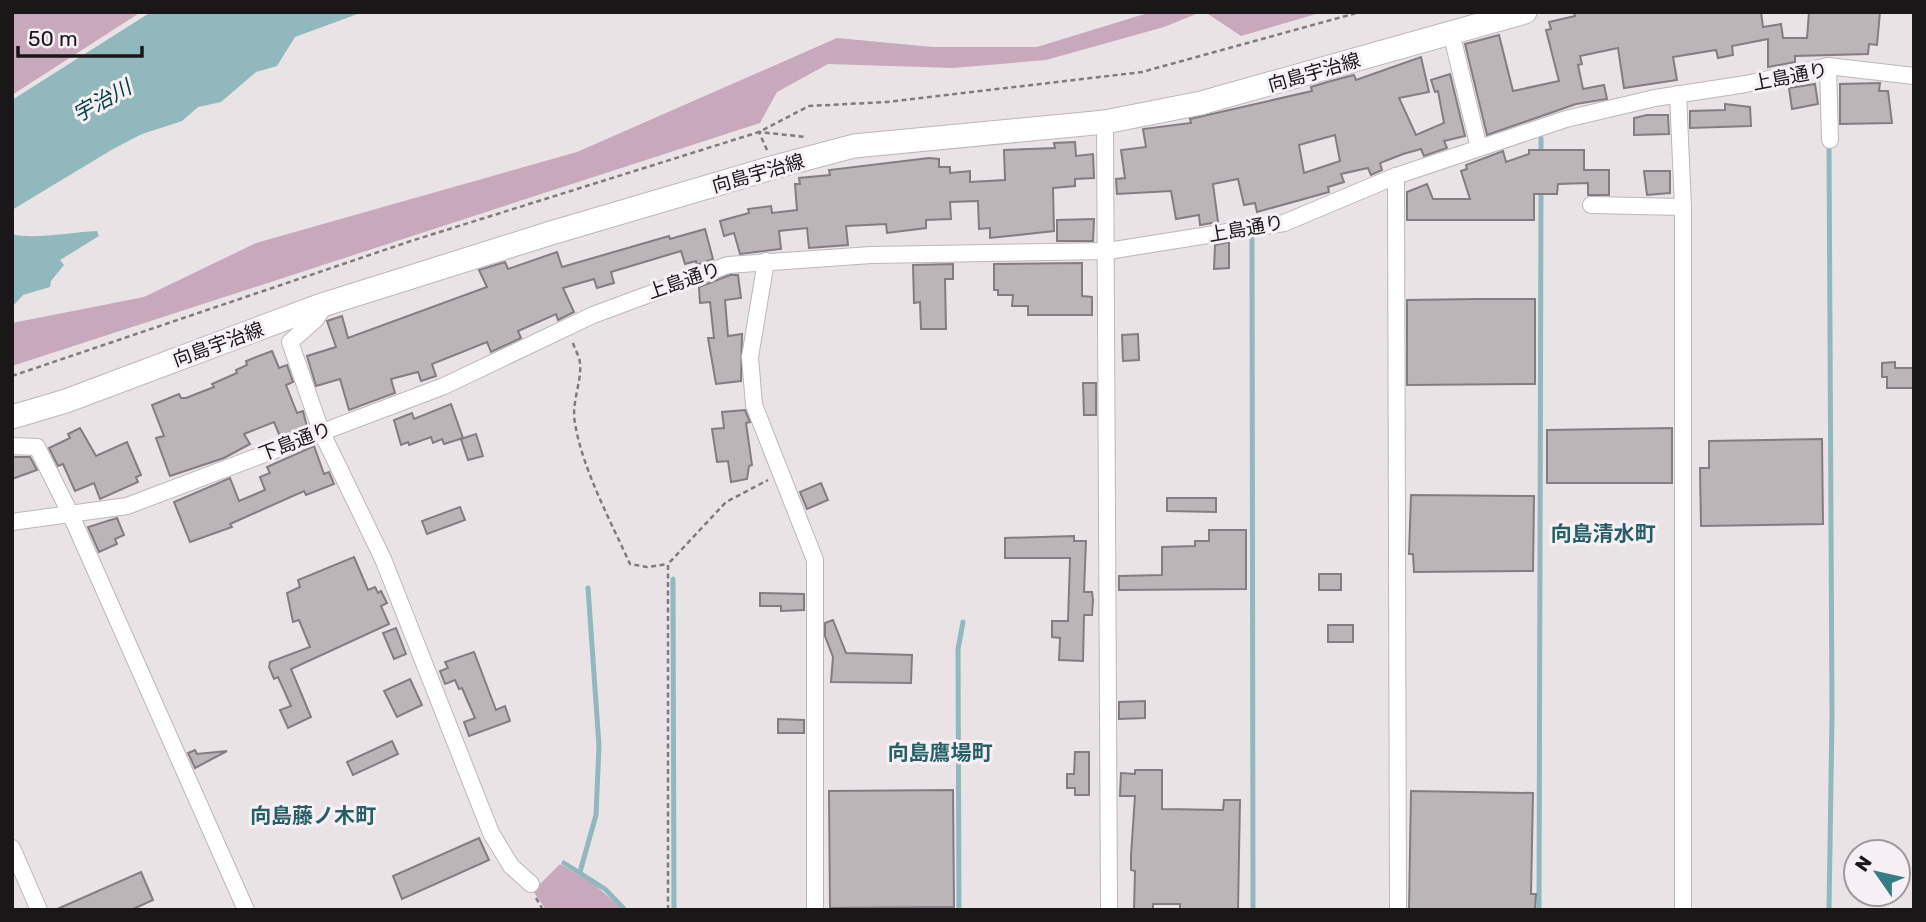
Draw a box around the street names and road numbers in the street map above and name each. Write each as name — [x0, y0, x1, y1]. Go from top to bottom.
street label: 向島宇治線 — [1265, 48, 1363, 97]
street label: 上島通り — [1751, 58, 1830, 95]
street label: 向島宇治線 — [709, 149, 807, 198]
street label: 上島通り — [1207, 211, 1286, 246]
street label: 上島通り — [644, 257, 724, 304]
street label: 向島宇治線 — [170, 317, 267, 372]
street label: 下島通り — [256, 417, 335, 466]

